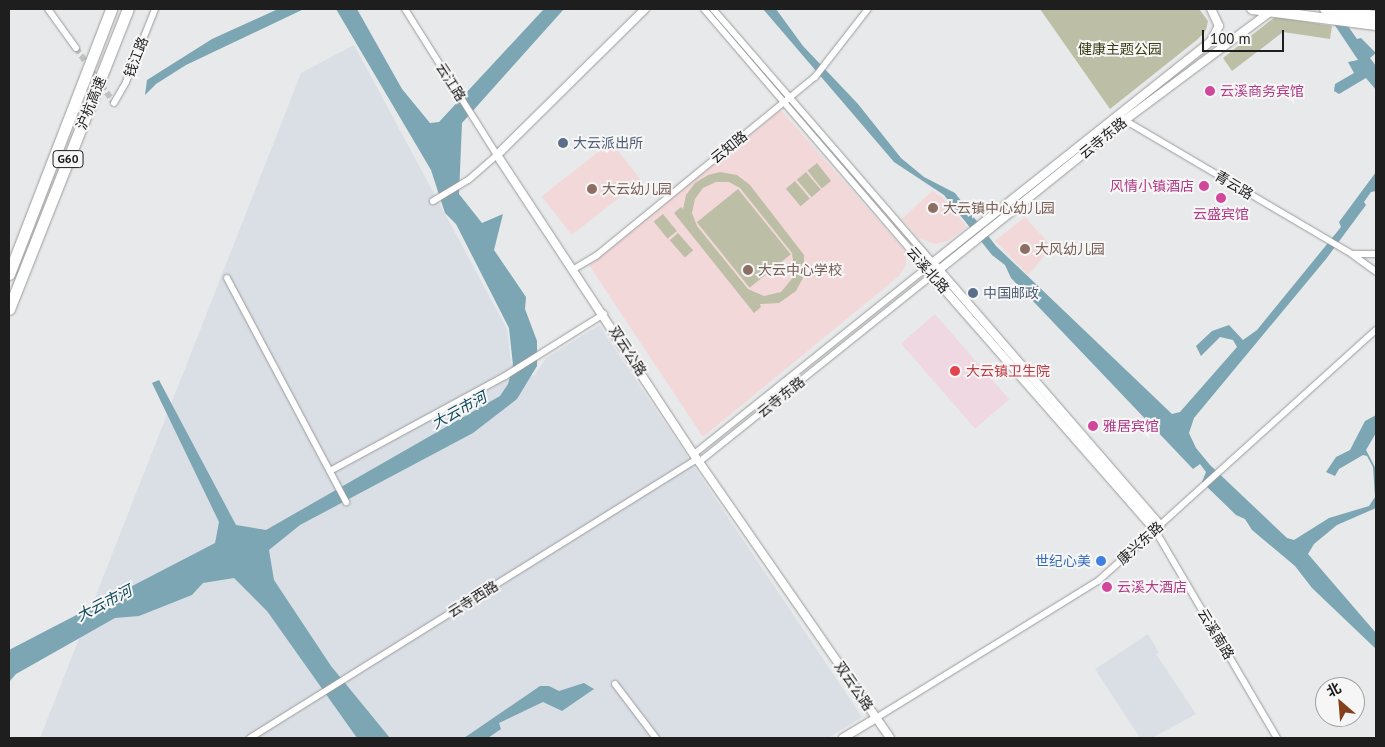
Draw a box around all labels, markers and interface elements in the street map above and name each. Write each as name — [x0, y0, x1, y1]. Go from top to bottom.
scale bar — [1205, 20, 1288, 52]
text: 100 m — [1210, 29, 1251, 48]
street label: 钱江路 — [121, 34, 151, 80]
park label: 健康主题公园 — [1078, 41, 1162, 57]
street label: 云江路 — [433, 60, 469, 104]
street label: 沪杭高速 — [73, 74, 109, 132]
place label: 云溪商务宾馆 — [1220, 83, 1304, 99]
marker: 云溪商务宾馆 — [1204, 85, 1216, 97]
street label: 云寺东路 — [1076, 114, 1130, 162]
street label: 云知路 — [707, 127, 751, 167]
place label: 大云派出所 — [573, 135, 643, 151]
marker: 大云派出所 — [557, 137, 569, 149]
road number: G60 — [52, 150, 84, 168]
street label: 青云路 — [1212, 167, 1256, 203]
place label: 风情小镇酒店 — [1110, 178, 1194, 194]
marker: 风情小镇酒店 — [1198, 180, 1210, 192]
place label: 大云幼儿园 — [602, 181, 672, 197]
marker: 大云幼儿园 — [586, 183, 598, 195]
marker: 云盛宾馆 — [1215, 192, 1227, 204]
place label: 大云镇中心幼儿园 — [943, 200, 1055, 216]
marker: 大云镇中心幼儿园 — [927, 202, 939, 214]
place label: 云盛宾馆 — [1193, 206, 1249, 222]
place label: 大风幼儿园 — [1035, 241, 1105, 257]
street label: 云溪北路 — [903, 243, 953, 297]
marker: 大风幼儿园 — [1019, 243, 1031, 255]
place label: 大云中心学校 — [758, 262, 842, 278]
marker: 大云中心学校 — [742, 264, 754, 276]
place label: 中国邮政 — [983, 285, 1039, 301]
marker: 中国邮政 — [967, 287, 979, 299]
street label: 双云公路 — [606, 323, 650, 379]
place label: 大云镇卫生院 — [966, 363, 1050, 379]
marker: 大云镇卫生院 — [948, 364, 962, 378]
street label: 云寺东路 — [754, 373, 808, 421]
water label: 大云市河 — [428, 388, 490, 432]
place label: 雅居宾馆 — [1103, 418, 1159, 434]
marker: 雅居宾馆 — [1087, 420, 1099, 432]
street label: 康兴东路 — [1114, 518, 1166, 568]
place label: 世纪心美 — [1035, 553, 1091, 569]
marker: 世纪心美 — [1095, 555, 1107, 567]
street label: 云寺西路 — [445, 577, 501, 621]
place label: 云溪大酒店 — [1117, 579, 1187, 595]
water label: 大云市河 — [73, 581, 135, 625]
marker: 云溪大酒店 — [1101, 581, 1113, 593]
street label: 云溪南路 — [1194, 606, 1238, 662]
street label: 双云公路 — [831, 658, 877, 714]
north arrow — [1315, 677, 1365, 727]
text: 北 — [1323, 678, 1344, 701]

